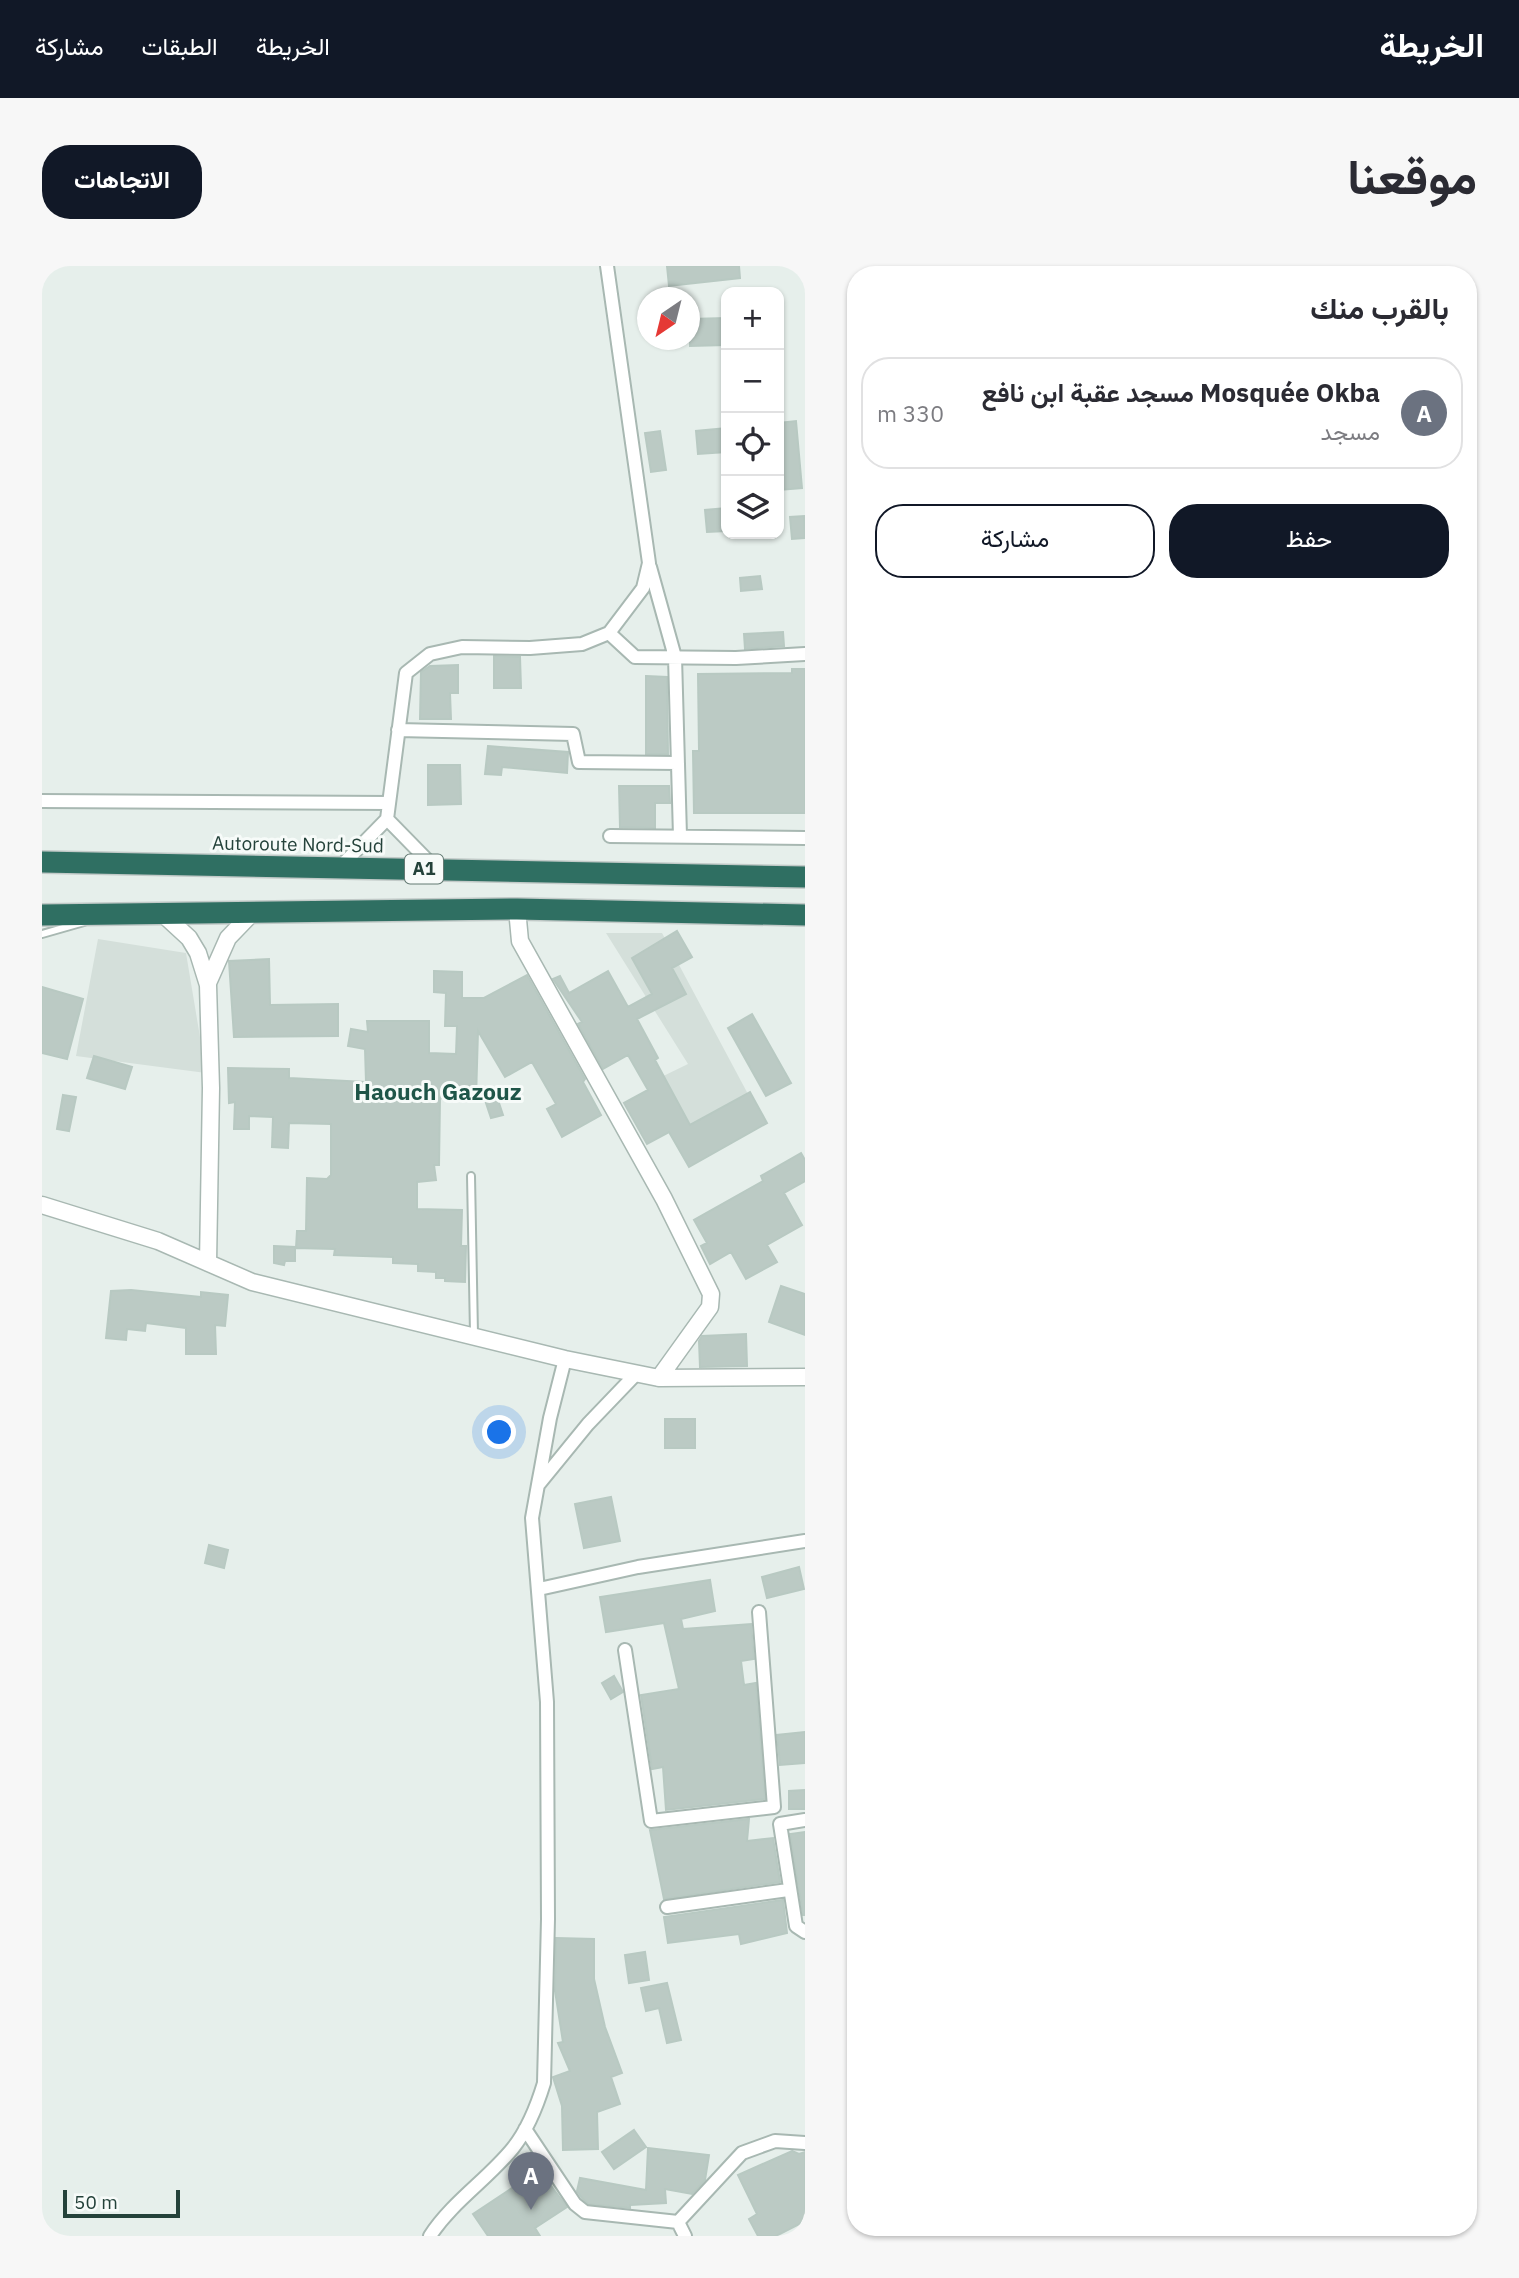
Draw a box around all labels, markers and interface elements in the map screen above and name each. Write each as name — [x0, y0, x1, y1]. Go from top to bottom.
text: الخريطة — [1380, 23, 1484, 66]
text: مشاركة — [35, 30, 103, 62]
text: الطبقات — [141, 30, 218, 62]
text: الخريطة — [256, 30, 330, 62]
text: موقعنا — [1347, 144, 1477, 207]
button: الاتجاهات — [42, 145, 202, 219]
north arrow — [637, 287, 700, 350]
map controls — [721, 287, 784, 539]
button: + — [721, 287, 784, 350]
text: بالقرب منك — [1310, 288, 1449, 327]
button: − — [721, 350, 784, 413]
text: Mosquée Okba مسجد عقبة ابن نافع — [982, 375, 1380, 409]
text: 330 m — [877, 398, 944, 428]
text: A — [1416, 398, 1432, 428]
button: locate — [721, 413, 784, 476]
text: مسجد — [1320, 416, 1380, 446]
button: layers — [721, 476, 784, 539]
button: مشاركة — [875, 504, 1155, 578]
button: حفظ — [1169, 504, 1449, 578]
street label: Autoroute Nord-Sud — [212, 831, 384, 857]
road number: A1 — [405, 854, 443, 884]
district label: Haouch Gazouz — [354, 1076, 522, 1106]
your location — [482, 1415, 516, 1449]
pin: A — [508, 2152, 554, 2210]
scale bar — [63, 2187, 180, 2219]
text: 50 m — [74, 2190, 118, 2214]

